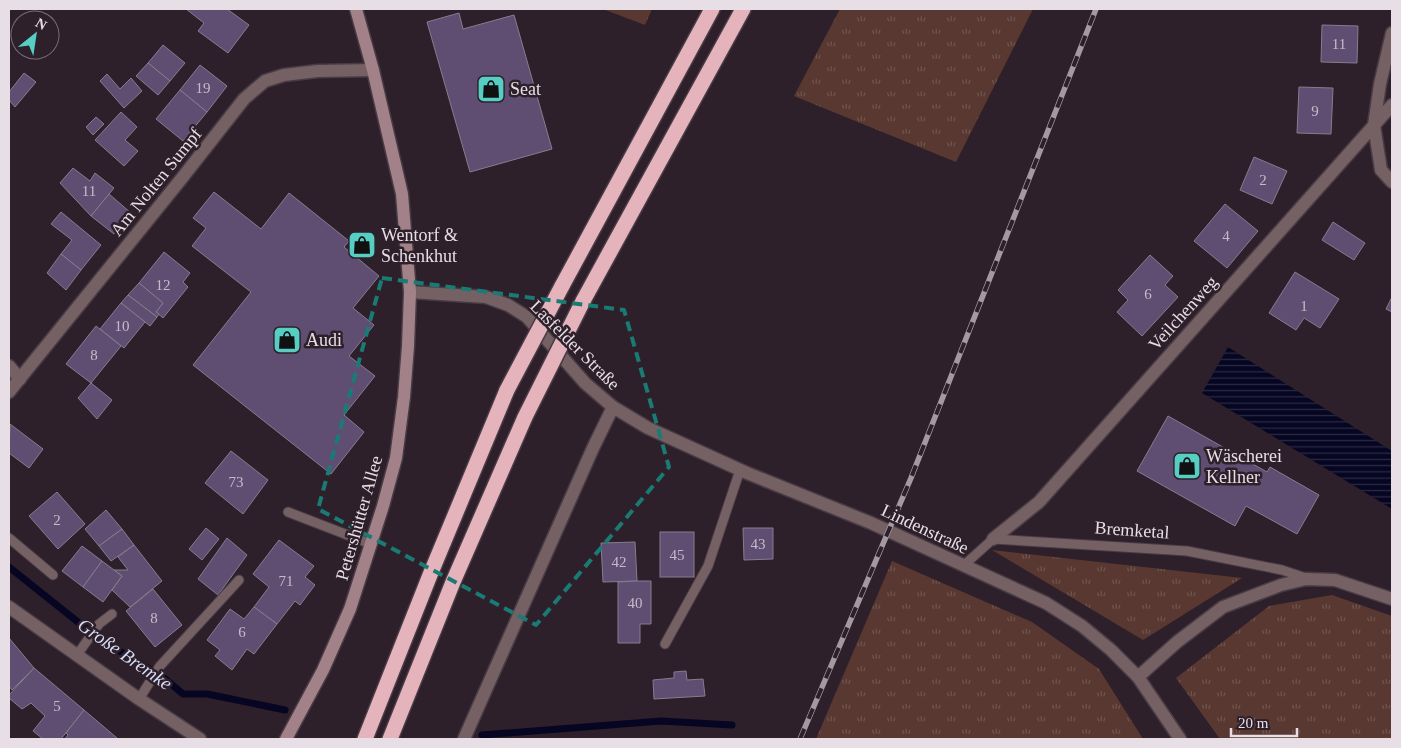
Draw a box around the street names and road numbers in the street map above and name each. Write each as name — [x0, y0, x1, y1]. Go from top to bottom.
street label: Am Nolten Sumpf — [106, 124, 206, 240]
street label: Veilchenweg — [1144, 272, 1222, 354]
street label: Lasfelder Straße — [526, 296, 624, 394]
street label: Petershütter Allee — [332, 453, 386, 583]
street label: Lindenstraße — [878, 500, 972, 558]
street label: Bremketal — [1094, 517, 1170, 543]

